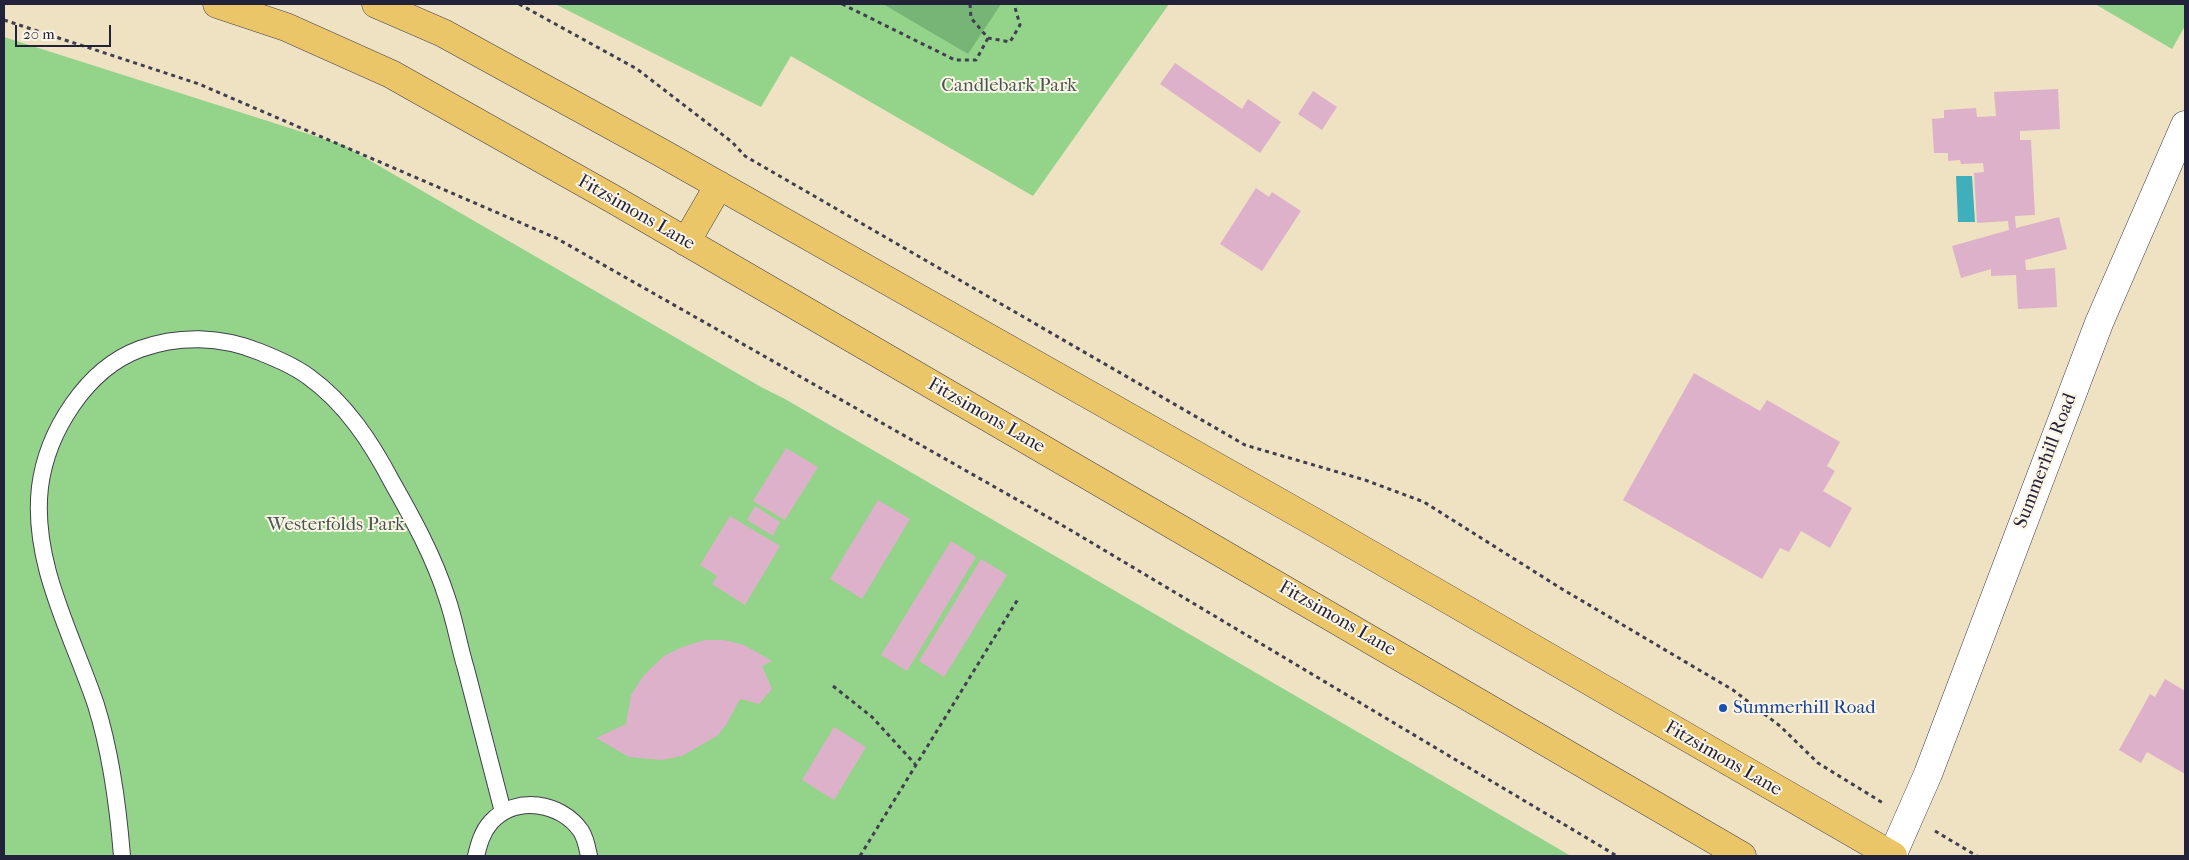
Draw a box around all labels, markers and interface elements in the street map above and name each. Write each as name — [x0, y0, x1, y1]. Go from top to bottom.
scale bar — [18, 15, 114, 47]
text: 20 m — [23, 25, 55, 43]
park label: Candlebark Park — [941, 75, 1077, 97]
street label: Fitzsimons Lane — [573, 170, 699, 256]
street label: Fitzsimons Lane — [923, 373, 1049, 459]
street label: Summerhill Road — [2010, 390, 2082, 532]
park label: Westerfolds Park — [267, 514, 405, 536]
street label: Fitzsimons Lane — [1274, 576, 1400, 662]
place label: Summerhill Road — [1733, 697, 1876, 719]
marker: Summerhill Road — [1717, 702, 1729, 714]
street label: Fitzsimons Lane — [1660, 716, 1786, 802]

